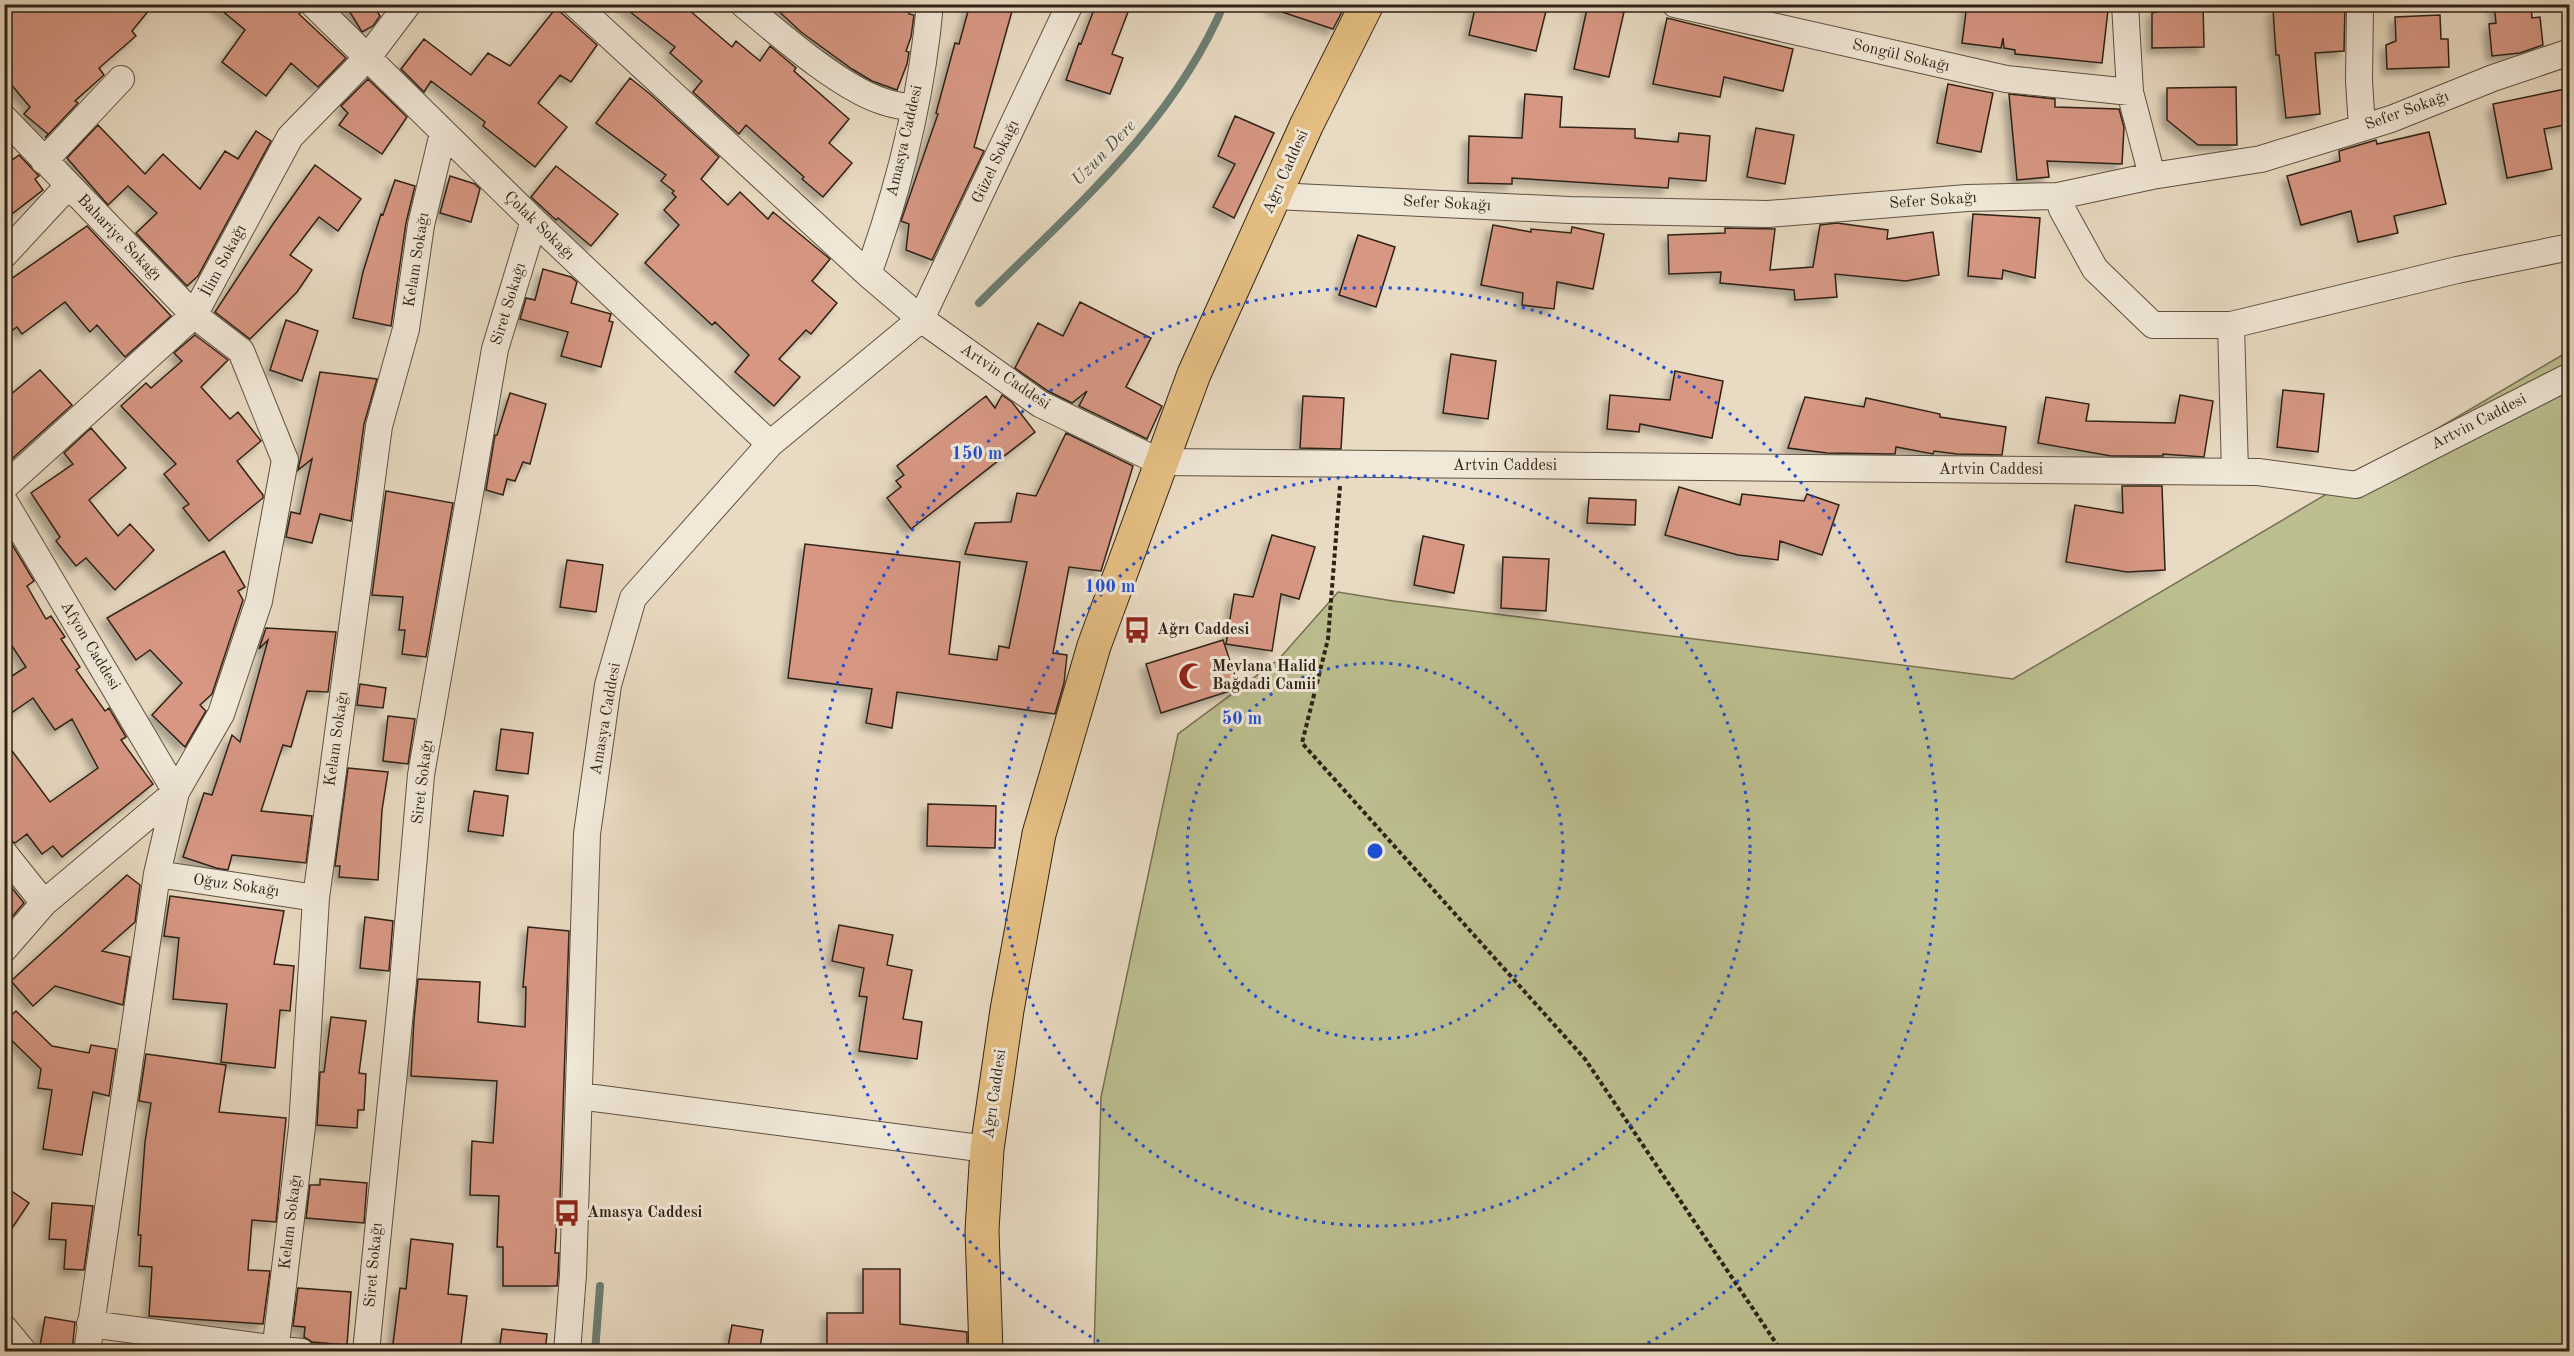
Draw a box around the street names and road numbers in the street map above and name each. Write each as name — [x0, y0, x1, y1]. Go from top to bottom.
street label: Songül Sokağı — [1851, 37, 1951, 75]
street label: Amasya Caddesi — [884, 84, 926, 198]
street label: Sefer Sokağı — [2363, 88, 2451, 134]
street label: Güzel Sokağı — [970, 118, 1022, 206]
street label: Ağrı Caddesi — [1260, 128, 1312, 216]
street label: Çolak Sokağı — [501, 189, 577, 263]
street label: Sefer Sokağı — [1889, 190, 1977, 212]
street label: Bahariye Sokağı — [74, 192, 164, 284]
street label: Sefer Sokağı — [1403, 194, 1491, 214]
street label: Kelam Sokağı — [402, 211, 432, 309]
street label: İlim Sokağı — [195, 220, 250, 300]
street label: Siret Sokağı — [489, 261, 529, 347]
street label: Artvin Caddesi — [957, 341, 1053, 413]
street label: Artvin Caddesi — [2429, 391, 2529, 453]
street label: Artvin Caddesi — [1453, 458, 1557, 474]
street label: Artvin Caddesi — [1939, 462, 2043, 478]
street label: Afyon Caddesi — [57, 599, 123, 693]
street label: Amasya Caddesi — [588, 661, 624, 777]
street label: Kelam Sokağı — [322, 690, 352, 788]
street label: Siret Sokağı — [410, 739, 436, 825]
street label: Oğuz Sokağı — [192, 872, 280, 900]
street label: Ağrı Caddesi — [981, 1048, 1009, 1140]
street label: Kelam Sokağı — [277, 1173, 305, 1271]
street label: Siret Sokağı — [362, 1222, 386, 1308]

